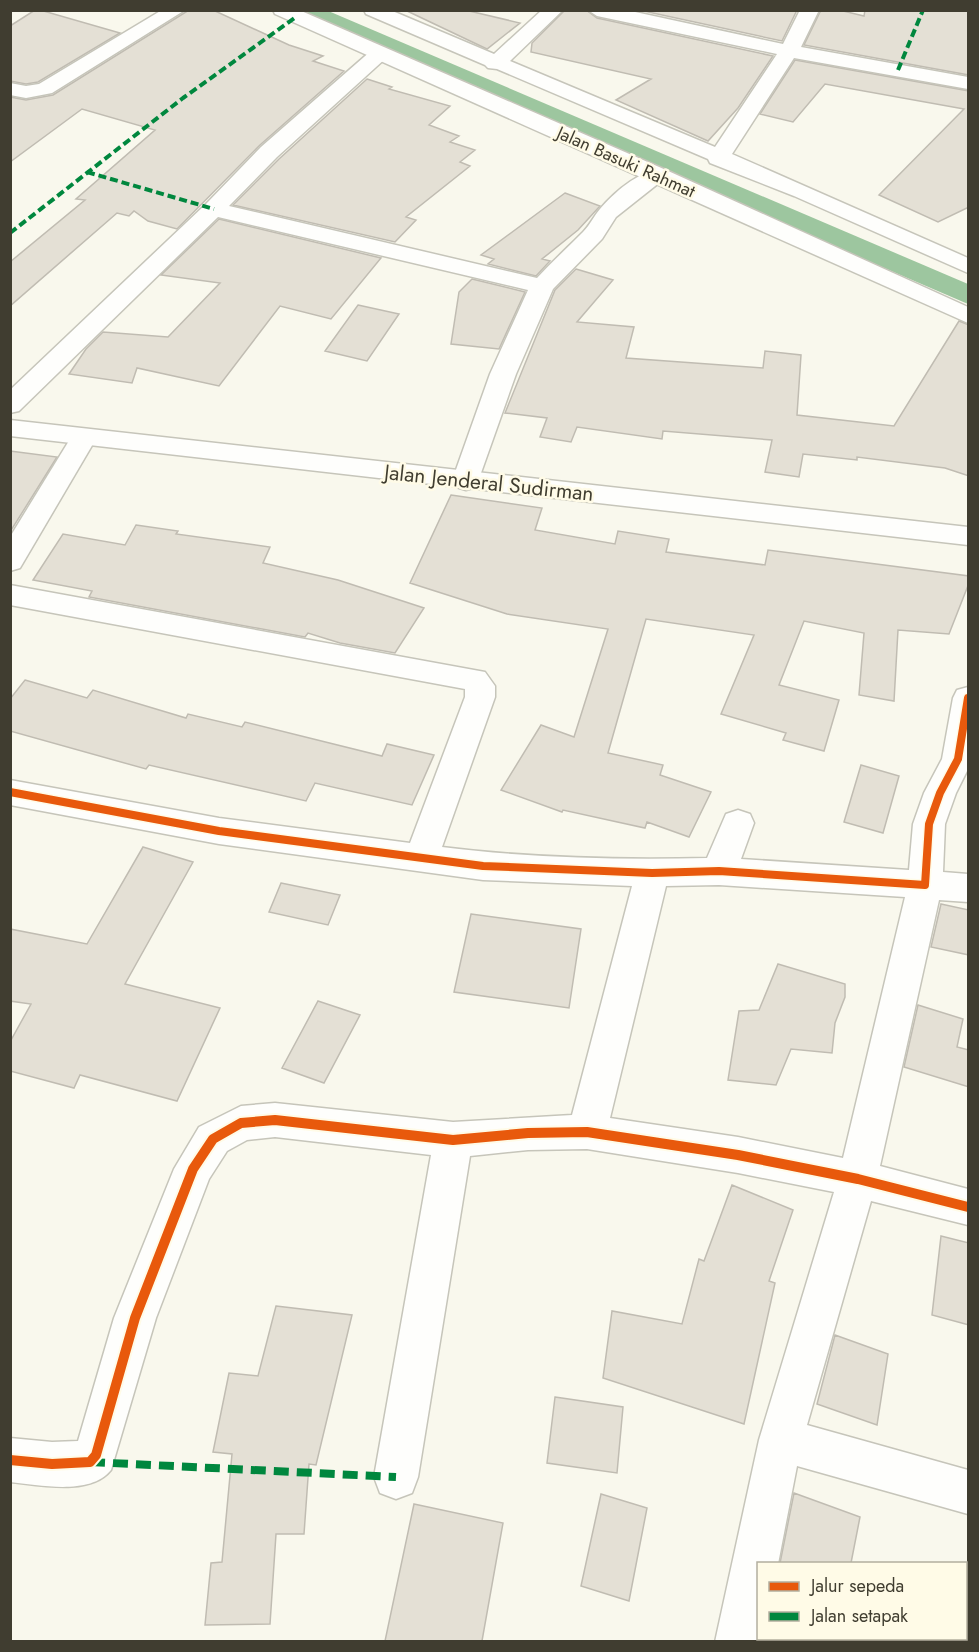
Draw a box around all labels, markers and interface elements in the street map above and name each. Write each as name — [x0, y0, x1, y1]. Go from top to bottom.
street label: Jalan Basuki Rahmat — [551, 119, 700, 205]
street label: Jalan Jenderal Sudirman — [380, 457, 595, 509]
legend — [757, 1562, 967, 1640]
text: Jalur sepeda — [809, 1573, 904, 1599]
text: Jalan setapak — [809, 1603, 908, 1629]

